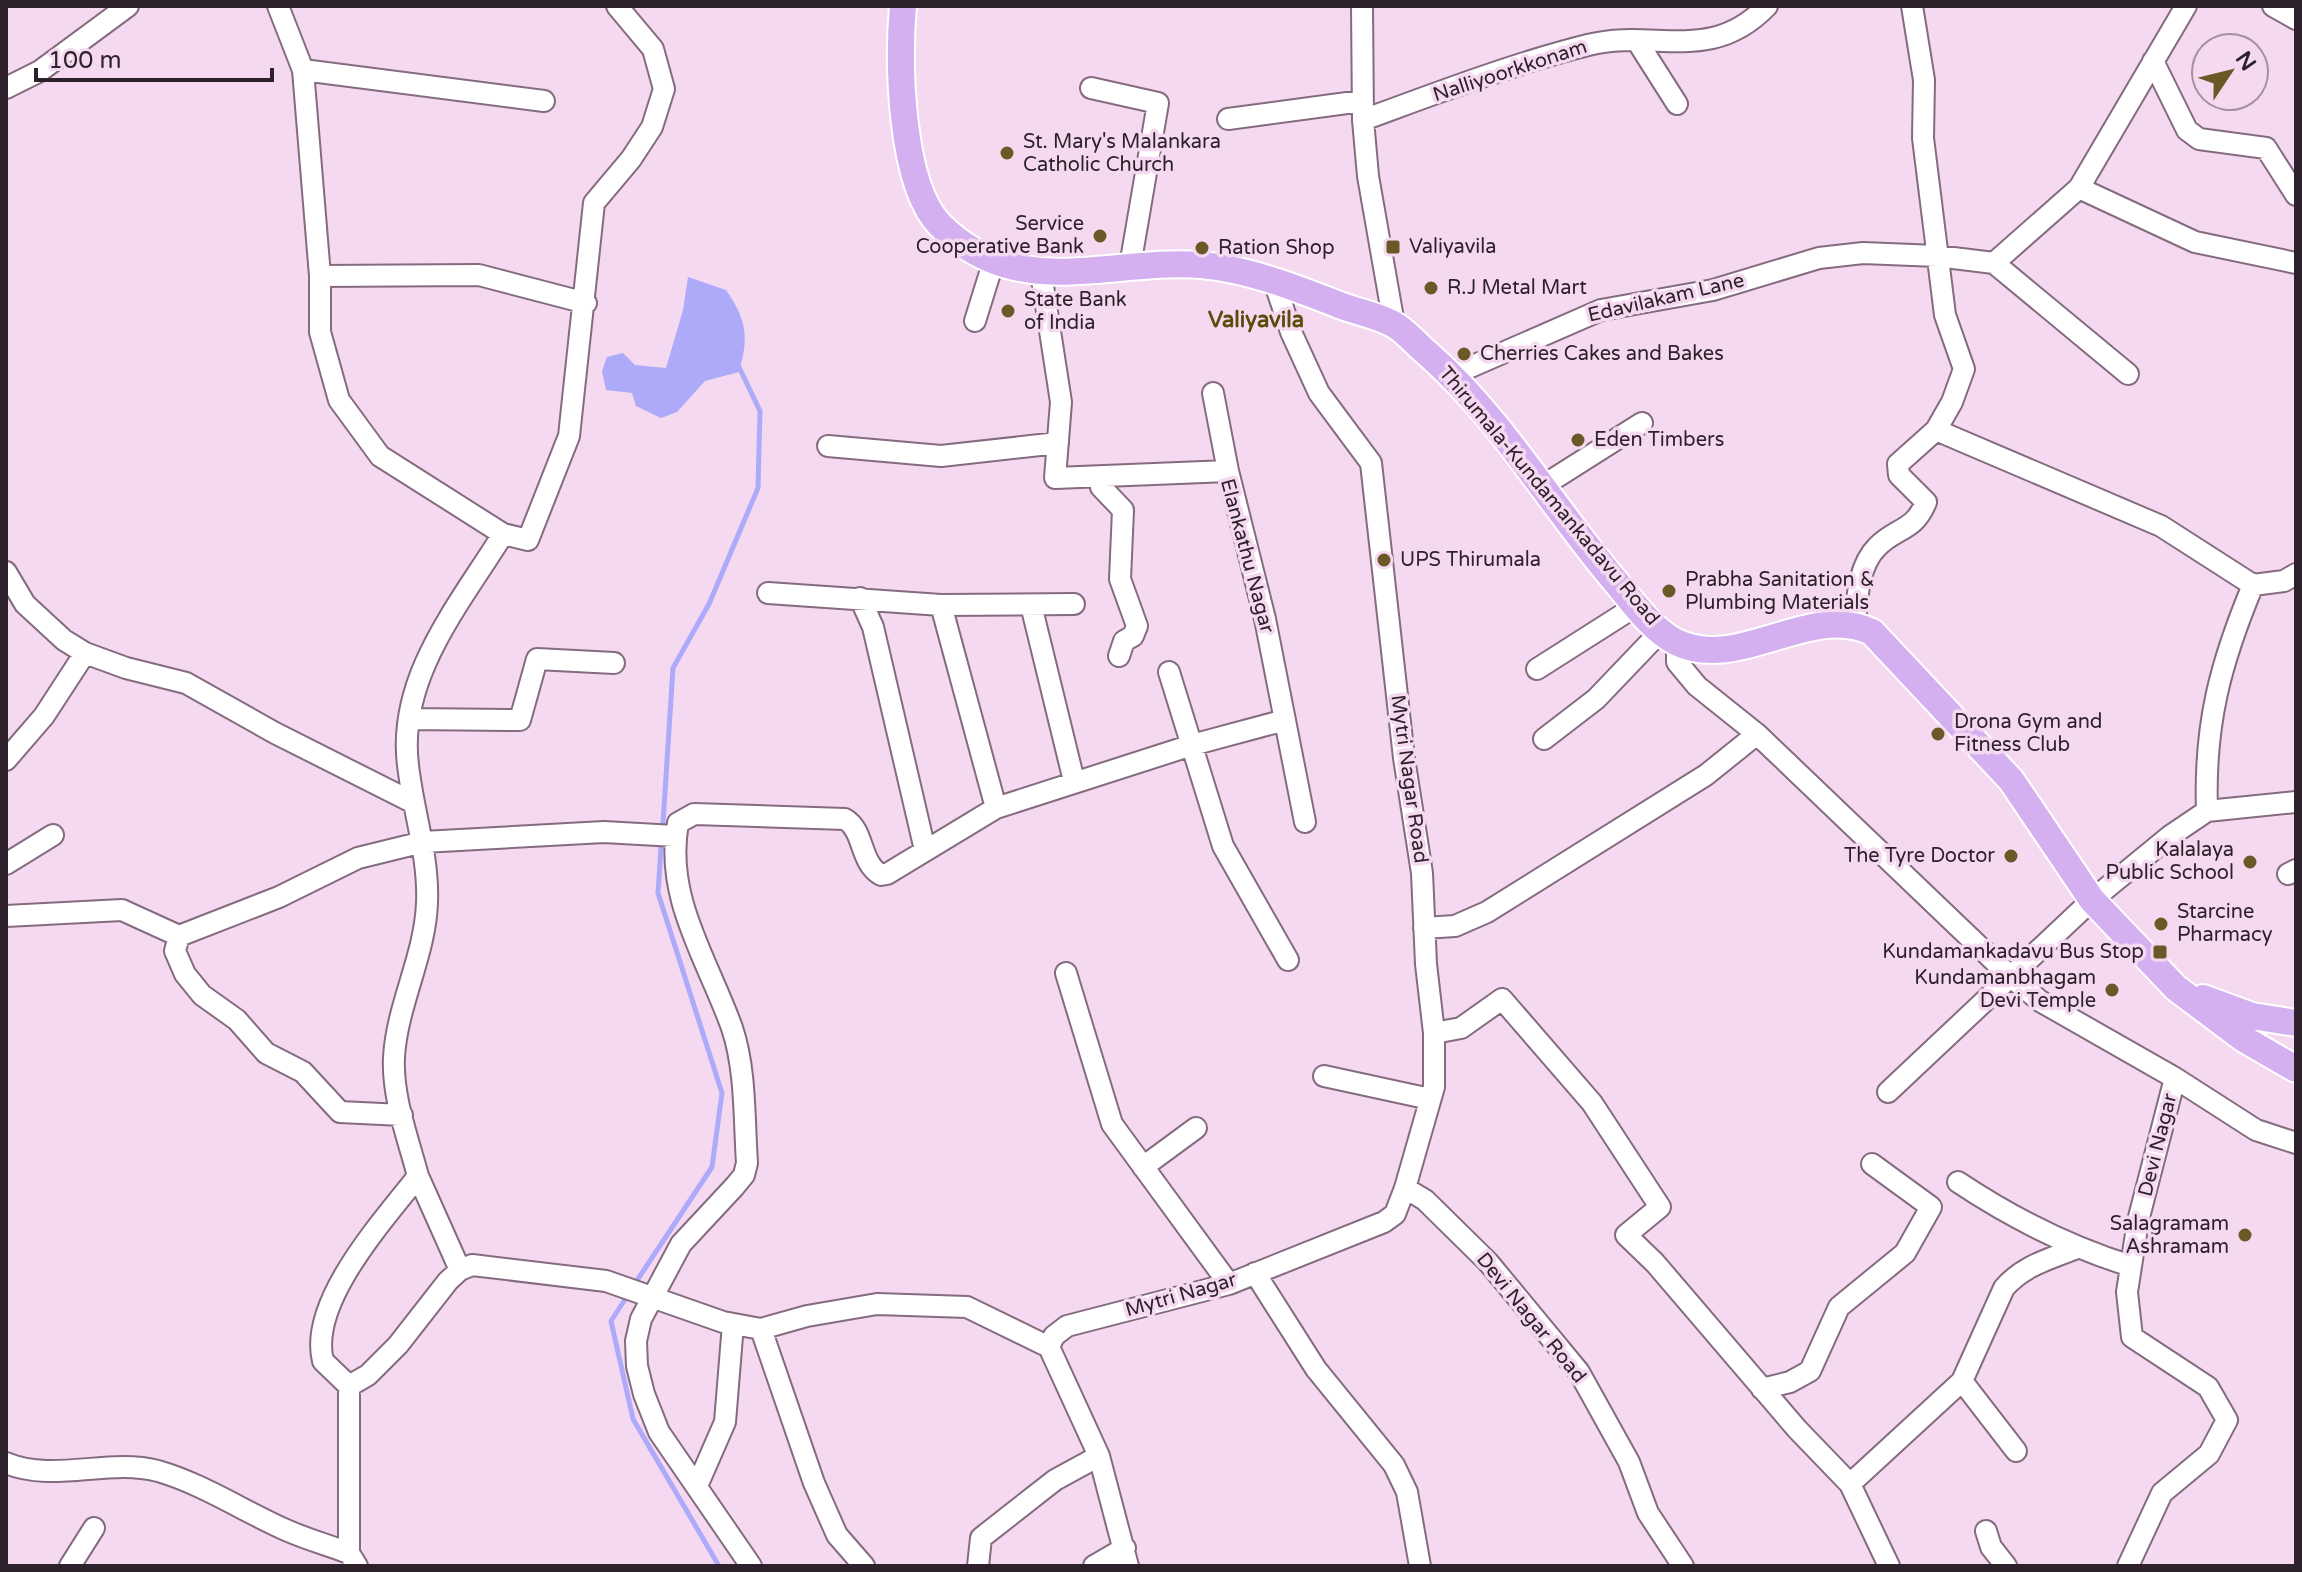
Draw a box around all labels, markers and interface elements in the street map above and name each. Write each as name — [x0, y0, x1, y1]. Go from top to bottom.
scale bar — [36, 32, 272, 82]
north arrow — [2190, 32, 2270, 112]
street label: Nalliyoorkkonam — [1430, 35, 1590, 107]
text: 100 m — [48, 46, 122, 75]
text: N — [2230, 46, 2261, 76]
place label: St. Mary's Malankara Catholic Church — [1023, 130, 1221, 177]
marker: St. Mary's Malankara Catholic Church — [998, 144, 1016, 162]
place label: Service Cooperative Bank — [916, 212, 1084, 259]
marker: Service Cooperative Bank — [1091, 227, 1109, 245]
place label: Valiyavila — [1409, 235, 1496, 259]
place label: Ration Shop — [1218, 236, 1335, 260]
marker: Valiyavila — [1384, 238, 1402, 256]
marker: Ration Shop — [1193, 239, 1211, 257]
street label: Edavilakam Lane — [1585, 268, 1747, 328]
place label: R.J Metal Mart — [1447, 276, 1587, 300]
marker: R.J Metal Mart — [1422, 279, 1440, 297]
place label: State Bank of India — [1024, 288, 1127, 335]
marker: State Bank of India — [999, 302, 1017, 320]
district label: Valiyavila — [1208, 307, 1304, 333]
place label: Cherries Cakes and Bakes — [1480, 342, 1724, 366]
marker: Cherries Cakes and Bakes — [1455, 345, 1473, 363]
street label: Thirumala-Kundamankadavu Road — [1434, 362, 1664, 630]
place label: Eden Timbers — [1594, 428, 1724, 452]
marker: Eden Timbers — [1569, 431, 1587, 449]
street label: Elankathu Nagar — [1215, 476, 1279, 636]
place label: UPS Thirumala — [1400, 548, 1541, 572]
marker: UPS Thirumala — [1375, 551, 1393, 569]
place label: Prabha Sanitation & Plumbing Materials — [1685, 568, 1875, 615]
marker: Prabha Sanitation & Plumbing Materials — [1660, 582, 1678, 600]
street label: Mytri Nagar Road — [1385, 693, 1433, 865]
place label: Drona Gym and Fitness Club — [1954, 710, 2102, 757]
marker: Drona Gym and Fitness Club — [1929, 725, 1947, 743]
place label: Kalalaya Public School — [2106, 838, 2234, 885]
place label: The Tyre Doctor — [1844, 844, 1995, 868]
marker: The Tyre Doctor — [2002, 847, 2020, 865]
marker: Kalalaya Public School — [2241, 853, 2259, 871]
place label: Starcine Pharmacy — [2177, 900, 2273, 947]
marker: Starcine Pharmacy — [2152, 915, 2170, 933]
place label: Kundamankadavu Bus Stop — [1882, 940, 2144, 964]
marker: Kundamankadavu Bus Stop — [2151, 943, 2169, 961]
place label: Kundamanbhagam Devi Temple — [1914, 966, 2096, 1013]
marker: Kundamanbhagam Devi Temple — [2103, 981, 2121, 999]
street label: Devi Nagar — [2134, 1091, 2182, 1199]
place label: Salagramam Ashramam — [2110, 1212, 2229, 1259]
marker: Salagramam Ashramam — [2236, 1226, 2254, 1244]
street label: Devi Nagar Road — [1471, 1248, 1591, 1388]
street label: Mytri Nagar — [1123, 1268, 1240, 1322]

